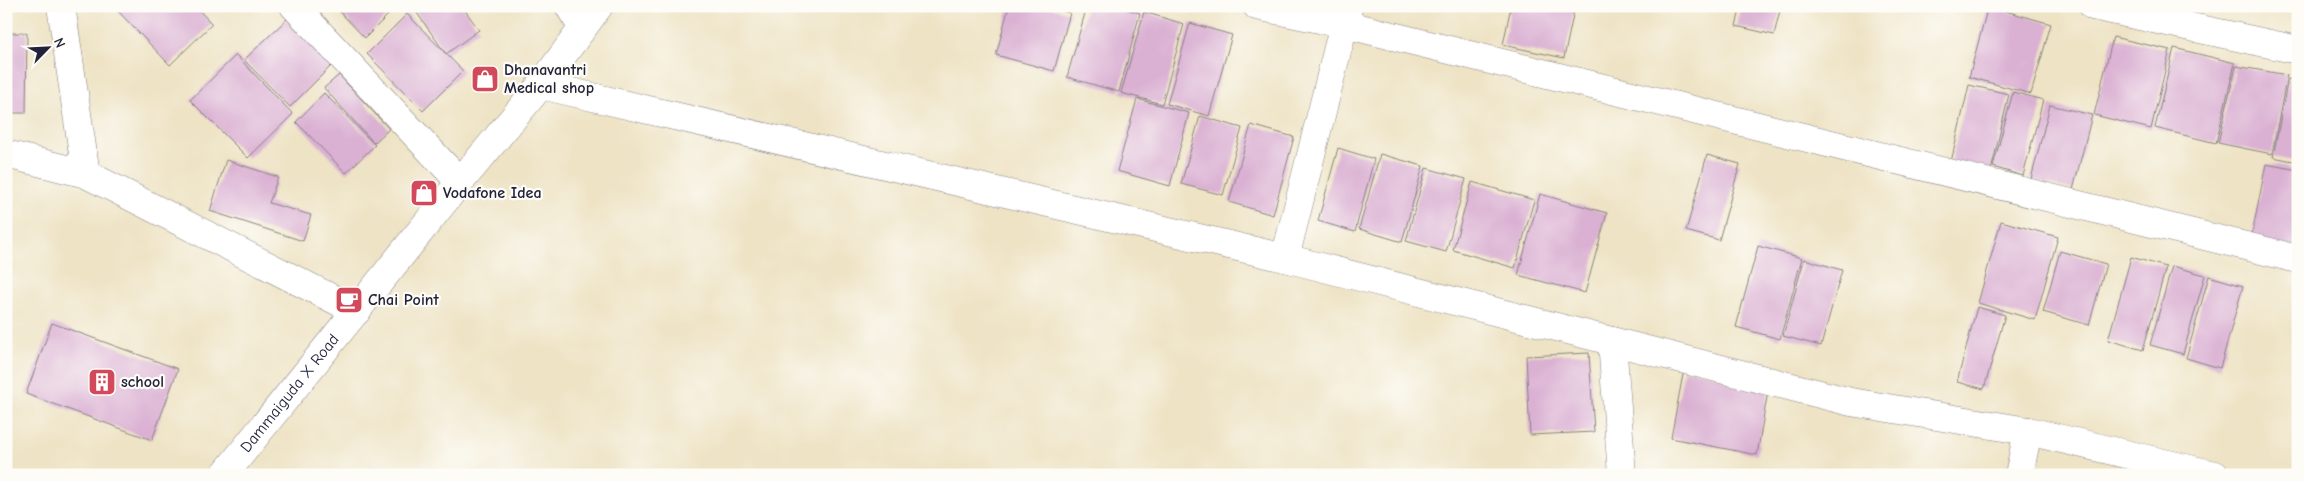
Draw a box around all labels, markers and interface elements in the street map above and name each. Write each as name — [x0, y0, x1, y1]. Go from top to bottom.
north arrow — [22, 22, 72, 72]
text: N — [50, 35, 69, 51]
place label: Dhanavantri Medical shop — [504, 61, 594, 97]
shop icon: Dhanavantri Medical shop — [470, 64, 500, 94]
shop icon: Vodafone Idea — [409, 178, 439, 208]
place label: Vodafone Idea — [443, 184, 542, 202]
cafe icon: Chai Point — [334, 285, 364, 315]
place label: Chai Point — [368, 291, 439, 309]
street label: Dammaiguda X Road — [237, 331, 343, 456]
building icon: school — [87, 367, 117, 397]
place label: school — [121, 373, 164, 391]

